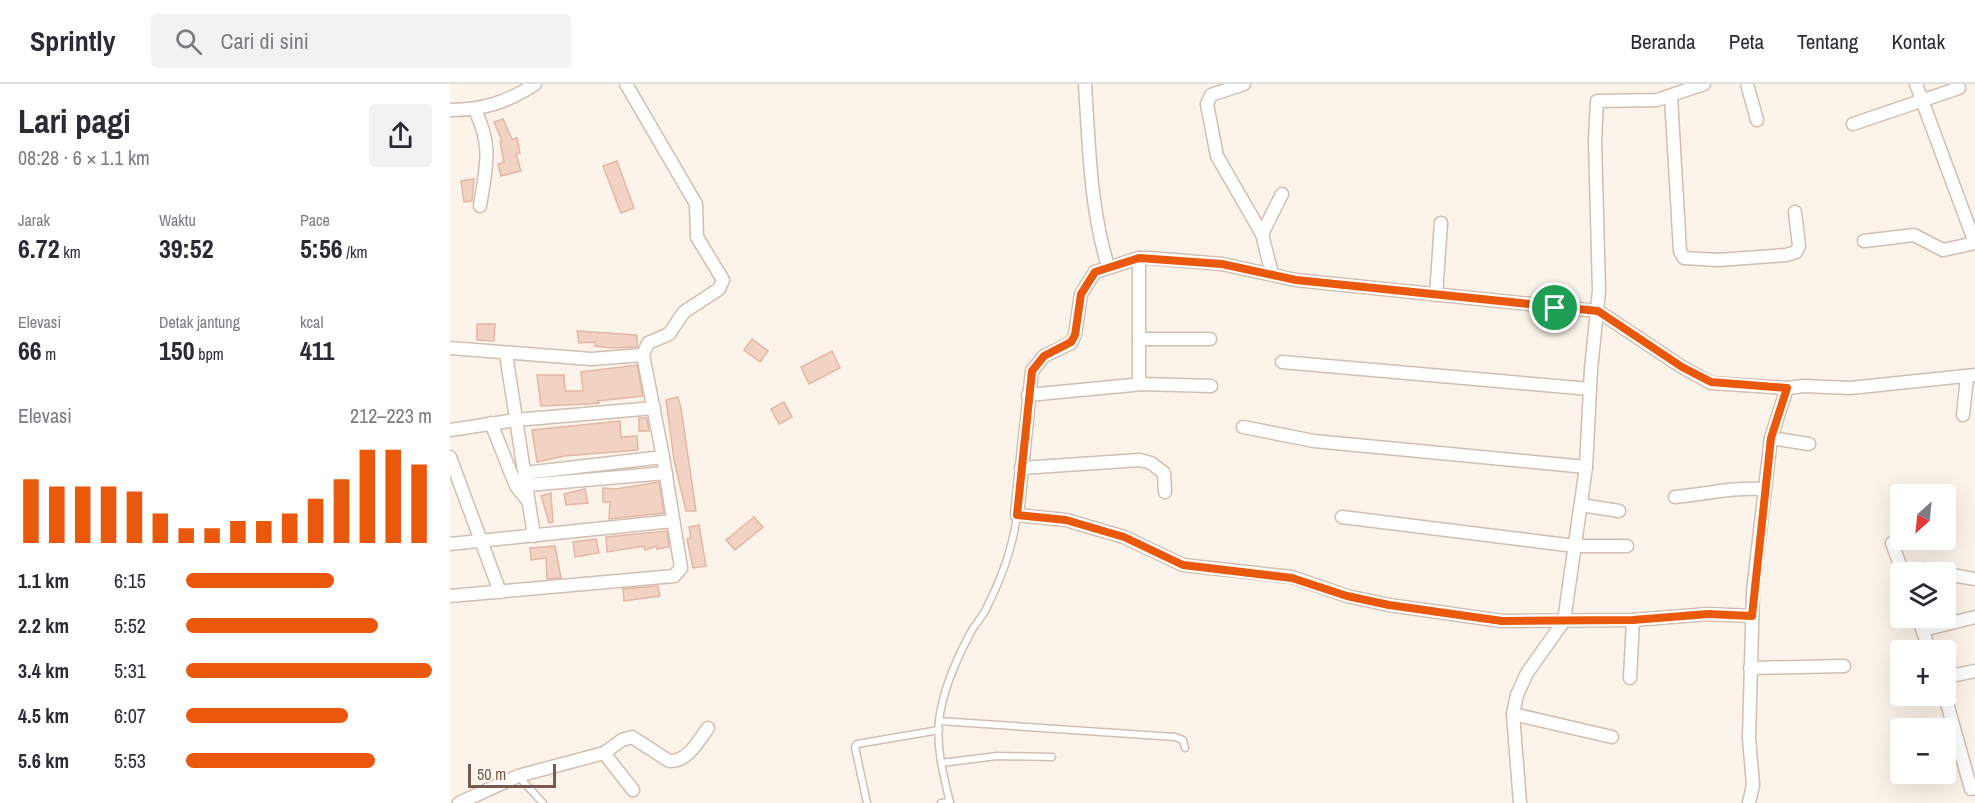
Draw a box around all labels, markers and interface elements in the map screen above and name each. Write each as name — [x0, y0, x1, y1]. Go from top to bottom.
search box — [151, 14, 571, 68]
text: Sprintly — [30, 22, 115, 60]
icon: search — [172, 25, 205, 58]
text: Cari di sini — [220, 26, 309, 56]
text: Beranda — [1631, 27, 1696, 56]
text: Peta — [1729, 27, 1764, 56]
text: Tentang — [1797, 27, 1858, 56]
text: Kontak — [1891, 27, 1945, 56]
text: Lari pagi — [18, 99, 131, 143]
button: share — [369, 104, 432, 167]
text: 08:28 · 6 × 1.1 km — [18, 144, 150, 171]
text: Jarak — [18, 209, 50, 231]
text: Waktu — [159, 209, 196, 231]
text: Pace — [300, 209, 330, 231]
text: 6.72 — [18, 231, 60, 266]
text: 39:52 — [159, 231, 214, 266]
text: 5:56 — [300, 231, 343, 266]
text: km — [60, 241, 81, 263]
text: /km — [343, 241, 367, 263]
pin — [1529, 282, 1580, 333]
icon: arrive — [1538, 291, 1571, 324]
text: Elevasi — [18, 311, 61, 333]
text: Detak jantung — [159, 311, 240, 333]
text: kcal — [300, 311, 323, 333]
text: 66 — [18, 333, 42, 368]
text: 150 — [159, 333, 195, 368]
text: 411 — [300, 333, 334, 368]
text: m — [42, 343, 56, 365]
text: bpm — [195, 343, 224, 365]
text: Elevasi — [18, 402, 72, 429]
text: 212–223 m — [350, 402, 432, 429]
north arrow — [1890, 484, 1956, 550]
map controls — [1890, 484, 1956, 784]
button: layers — [1890, 562, 1956, 628]
text: 1.1 km — [18, 567, 69, 594]
text: 6:15 — [114, 567, 146, 594]
text: 2.2 km — [18, 612, 69, 639]
text: 5:52 — [114, 612, 146, 639]
button: + — [1890, 640, 1956, 706]
text: 3.4 km — [18, 657, 69, 684]
text: 5:31 — [114, 657, 146, 684]
text: 4.5 km — [18, 702, 69, 729]
text: 6:07 — [114, 702, 146, 729]
button: − — [1890, 718, 1956, 784]
text: 5.6 km — [18, 747, 69, 774]
text: 5:53 — [114, 747, 146, 774]
scale bar — [468, 761, 556, 788]
text: 50 m — [477, 763, 506, 785]

